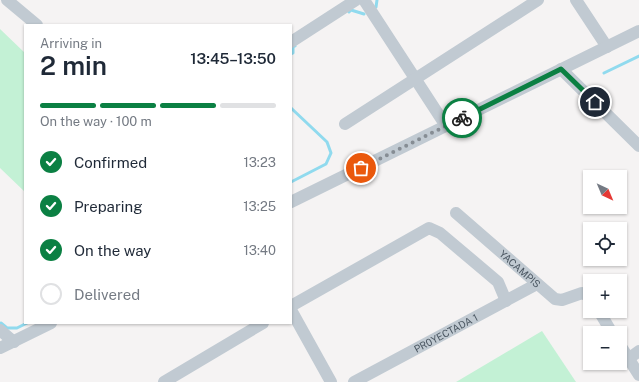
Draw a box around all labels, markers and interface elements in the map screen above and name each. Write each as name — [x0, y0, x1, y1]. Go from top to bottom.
text: Arriving in — [40, 36, 102, 51]
text: 2 min — [40, 50, 107, 81]
text: 13:45–13:50 — [190, 50, 276, 67]
pin — [578, 85, 612, 119]
icon: home — [584, 91, 606, 113]
courier — [442, 98, 482, 138]
icon: bike — [451, 107, 473, 129]
text: On the way · 100 m — [40, 114, 152, 129]
icon: check — [40, 151, 62, 173]
pin — [344, 151, 378, 185]
text: Confirmed — [74, 154, 147, 171]
text: 13:23 — [243, 155, 276, 170]
icon: bag — [350, 157, 372, 179]
north arrow — [583, 170, 627, 214]
map controls — [583, 170, 627, 370]
icon: check — [40, 195, 62, 217]
text: Preparing — [74, 198, 143, 215]
text: 13:25 — [243, 199, 276, 214]
button: locate — [583, 222, 627, 266]
icon: check — [40, 239, 62, 261]
text: On the way — [74, 242, 151, 259]
text: 13:40 — [244, 243, 276, 258]
street label: YACAMPIS — [497, 248, 543, 290]
button: + — [583, 274, 627, 318]
text: Delivered — [74, 286, 140, 303]
street label: PR0YECTADA 1 — [412, 311, 480, 355]
button: − — [583, 326, 627, 370]

